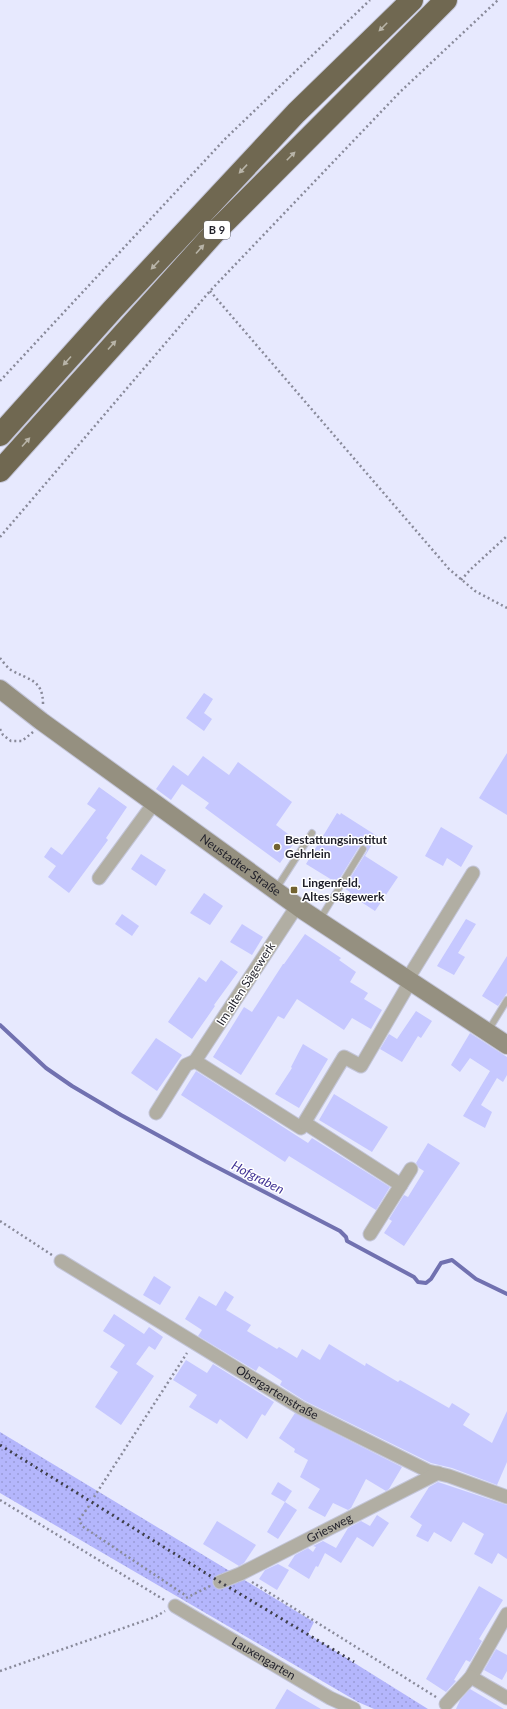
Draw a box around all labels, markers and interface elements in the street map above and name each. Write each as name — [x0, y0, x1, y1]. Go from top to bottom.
one-way arrow — [378, 22, 388, 32]
one-way arrow — [286, 151, 296, 161]
one-way arrow — [239, 164, 248, 175]
road number: B 9 — [204, 221, 230, 239]
one-way arrow — [195, 244, 205, 254]
one-way arrow — [150, 259, 159, 270]
one-way arrow — [108, 340, 117, 350]
one-way arrow — [63, 356, 72, 365]
one-way arrow — [21, 437, 30, 447]
street label: Neustadter Straße — [197, 830, 284, 899]
place label: Bestattungsinstitut Gehrlein — [285, 832, 388, 861]
marker: Bestattungsinstitut Gehrlein — [272, 842, 282, 852]
place label: Lingenfeld, Altes Sägewerk — [301, 875, 385, 904]
marker: Lingenfeld, Altes Sägewerk — [289, 885, 299, 895]
street label: Im alten Sägewerk — [213, 938, 279, 1028]
water label: Hofgraben — [229, 1157, 287, 1197]
street label: Obergartenstraße — [233, 1362, 321, 1422]
street label: Griesweg — [304, 1510, 355, 1546]
street label: Lauxengarten — [229, 1633, 298, 1683]

